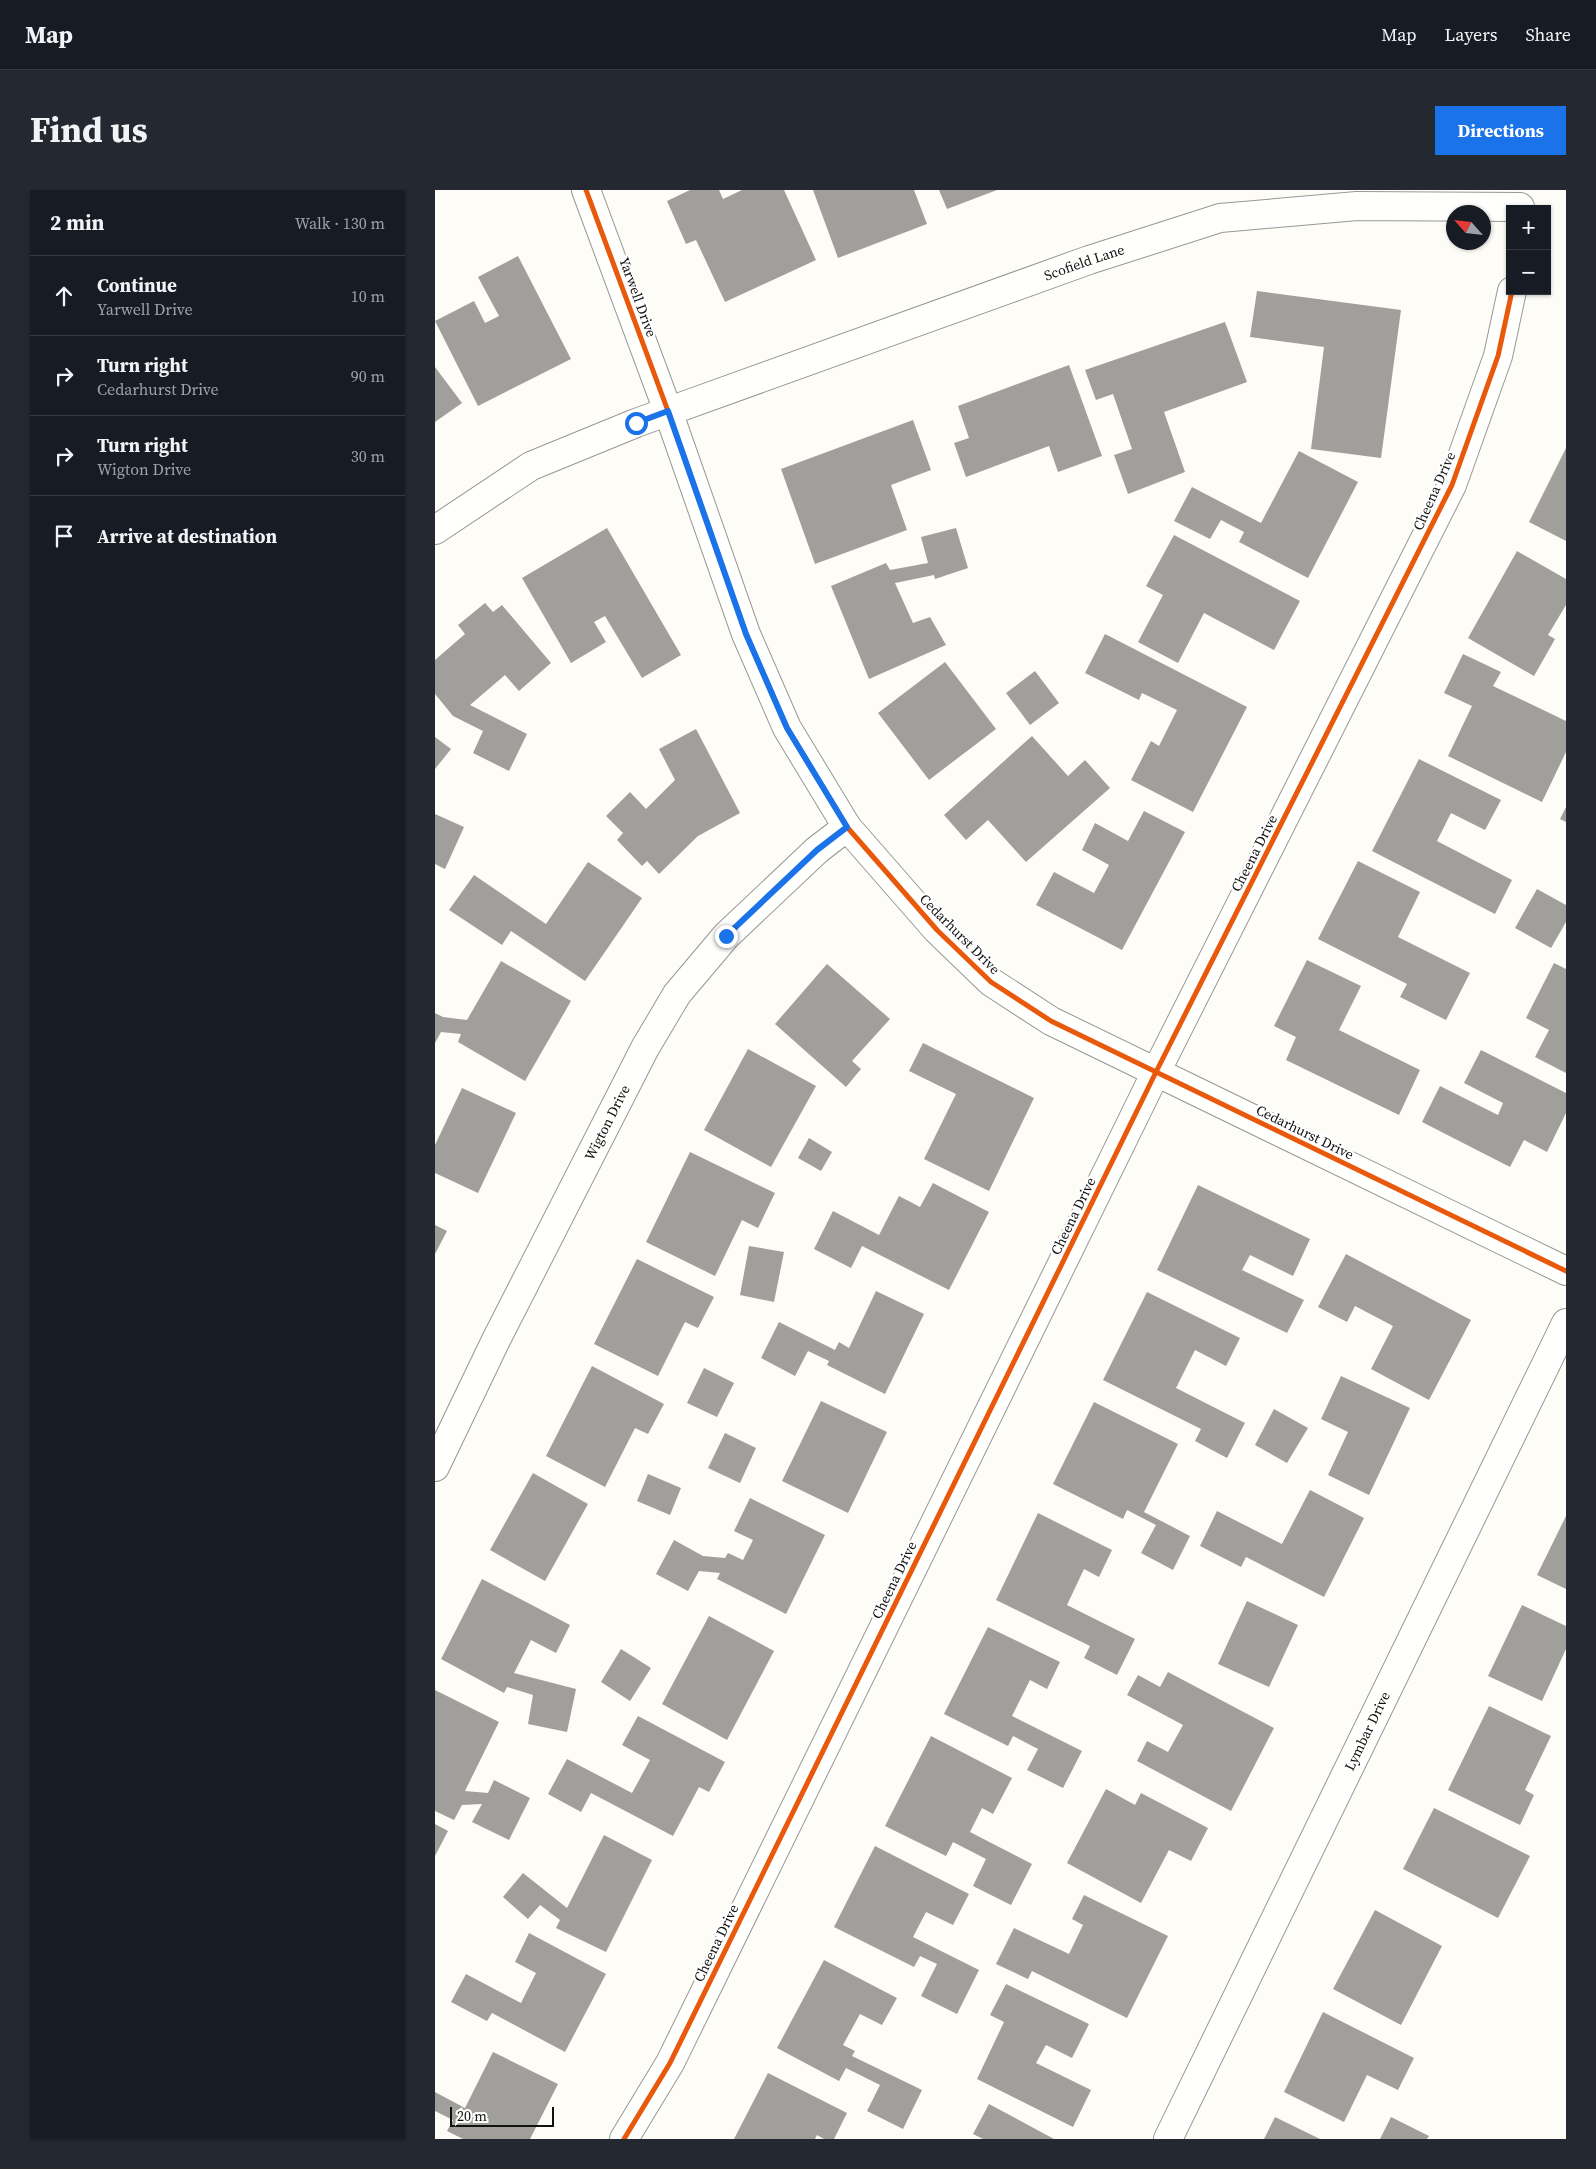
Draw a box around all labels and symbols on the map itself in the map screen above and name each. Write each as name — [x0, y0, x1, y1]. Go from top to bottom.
north arrow — [1446, 205, 1491, 250]
street label: Scofield Lane — [1041, 239, 1127, 285]
street label: Yarwell Drive — [614, 254, 662, 340]
route start — [625, 412, 648, 435]
street label: Cheena Drive — [1408, 448, 1460, 534]
street label: Cheena Drive — [1226, 811, 1282, 895]
street label: Cedarhurst Drive — [915, 889, 1005, 979]
route end — [715, 925, 738, 948]
street label: Wigton Drive — [579, 1081, 635, 1164]
street label: Cedarhurst Drive — [1253, 1100, 1357, 1164]
street label: Cheena Drive — [1046, 1174, 1100, 1258]
street label: Cheena Drive — [867, 1538, 921, 1622]
street label: Lymbar Drive — [1339, 1688, 1395, 1774]
street label: Cheena Drive — [689, 1901, 743, 1985]
scale bar — [450, 2104, 554, 2127]

